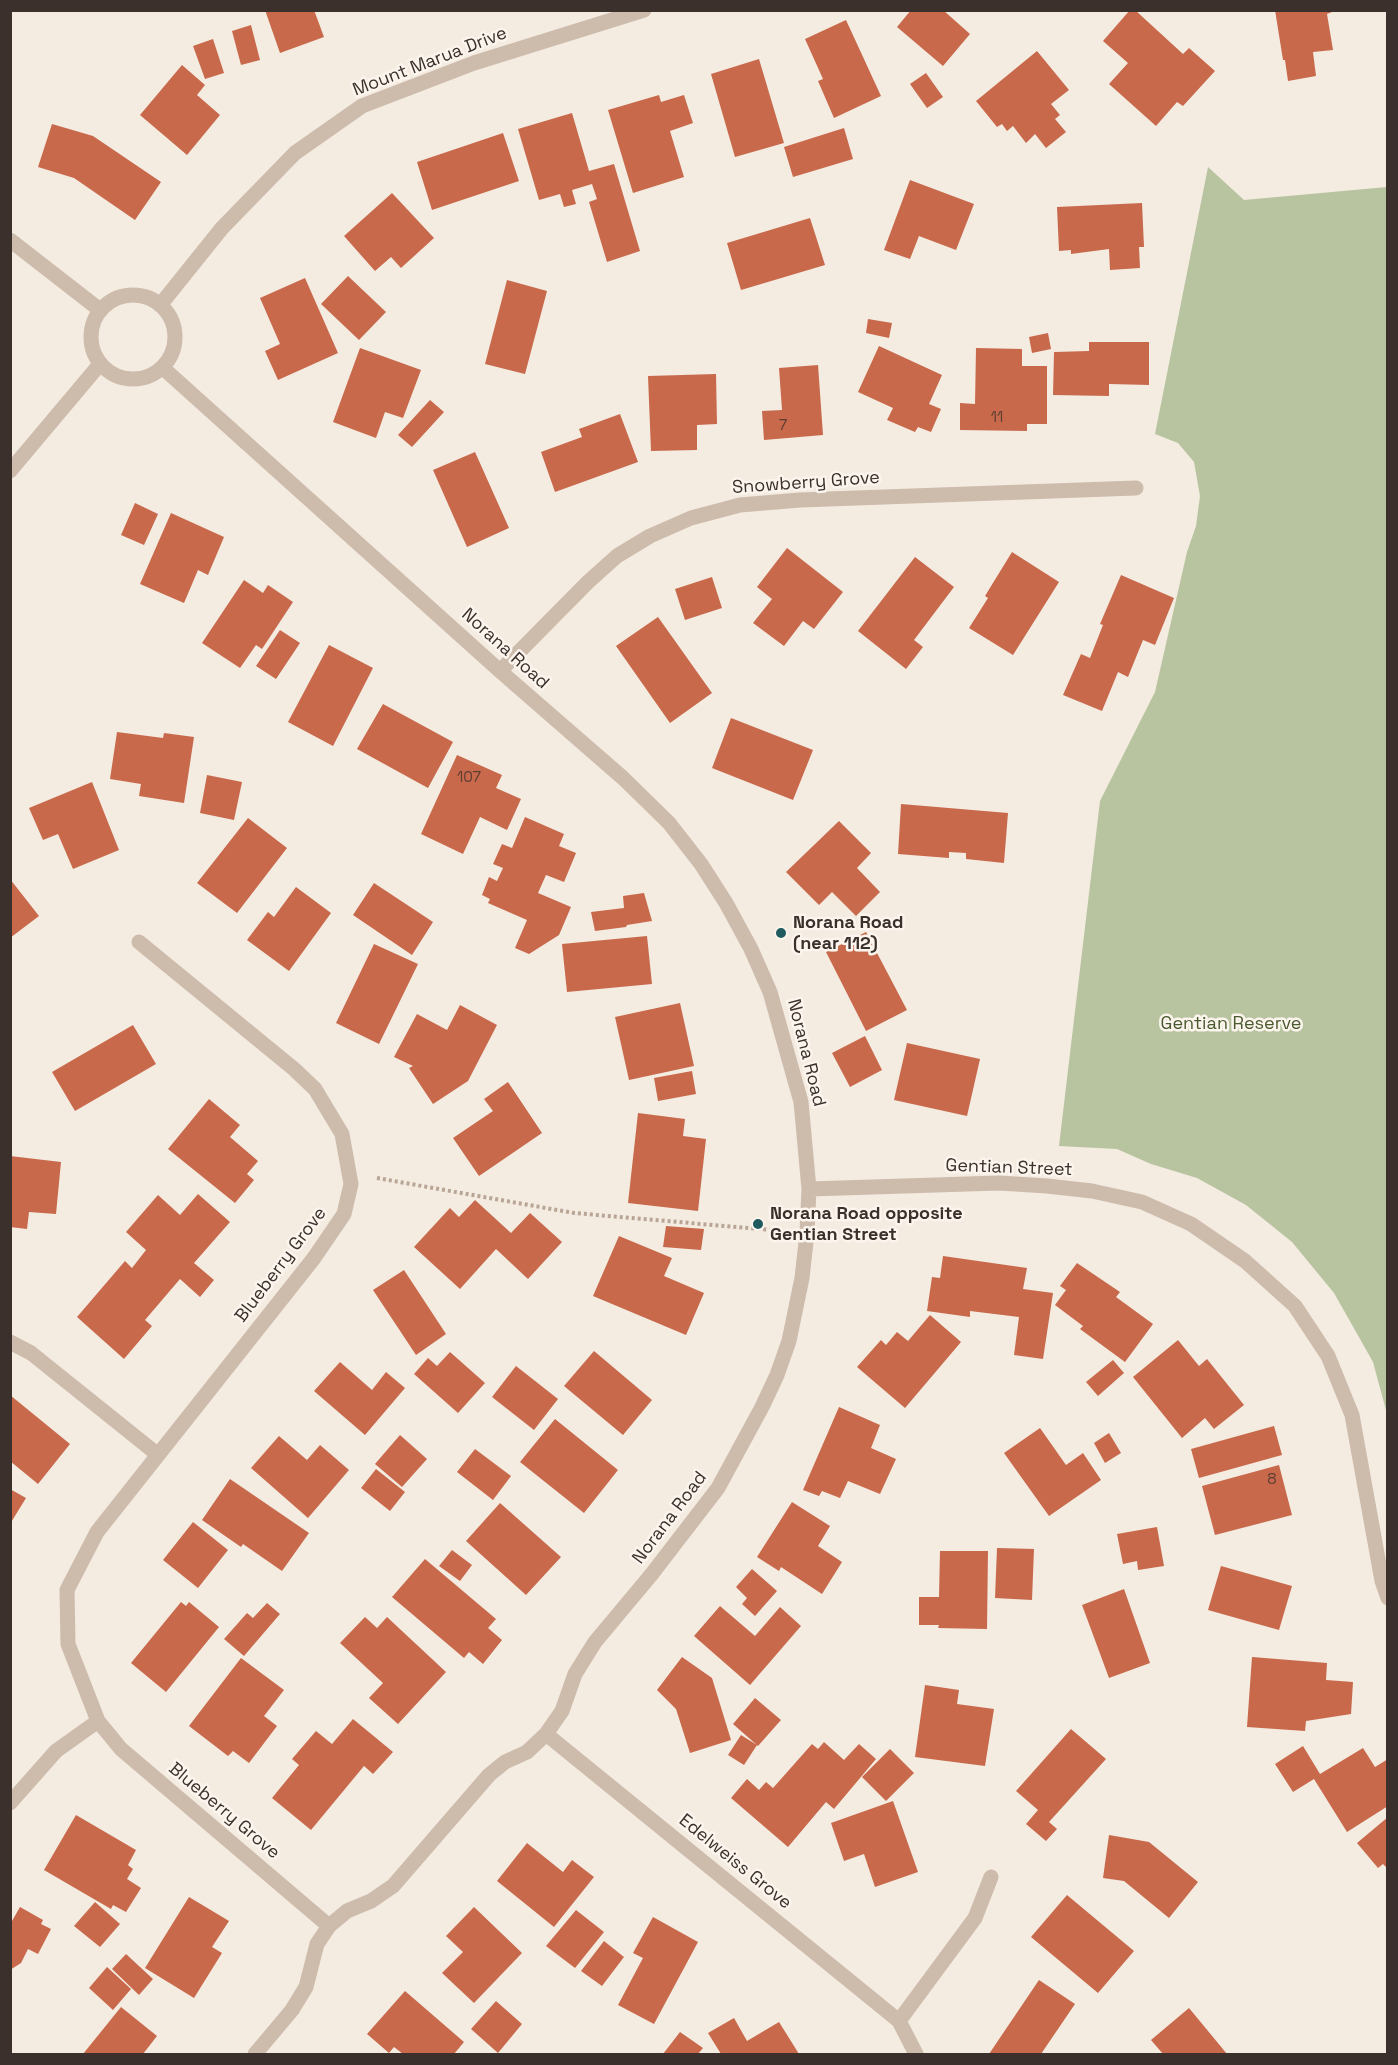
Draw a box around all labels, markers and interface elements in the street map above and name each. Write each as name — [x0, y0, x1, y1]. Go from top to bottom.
street label: Mount Marua Drive — [350, 23, 510, 101]
house number: 11 — [991, 409, 1003, 427]
house number: 7 — [779, 417, 787, 435]
street label: Snowberry Grove — [731, 467, 881, 499]
street label: Norana Road — [457, 604, 553, 694]
house number: 107 — [457, 769, 481, 787]
place label: Norana Road (near 112) — [793, 912, 904, 954]
marker: Norana Road (near 112) — [774, 926, 788, 940]
street label: Norana Road — [782, 997, 830, 1109]
park label: Gentian Reserve — [1161, 1013, 1301, 1035]
street label: Gentian Street — [945, 1155, 1073, 1181]
street label: Blueberry Grove — [231, 1203, 331, 1327]
place label: Norana Road opposite Gentian Street — [770, 1203, 963, 1246]
marker: Norana Road opposite Gentian Street — [751, 1217, 765, 1231]
street label: Norana Road — [628, 1468, 712, 1568]
house number: 8 — [1267, 1471, 1277, 1489]
street label: Blueberry Grove — [164, 1758, 284, 1864]
street label: Edelweiss Grove — [674, 1810, 796, 1914]

